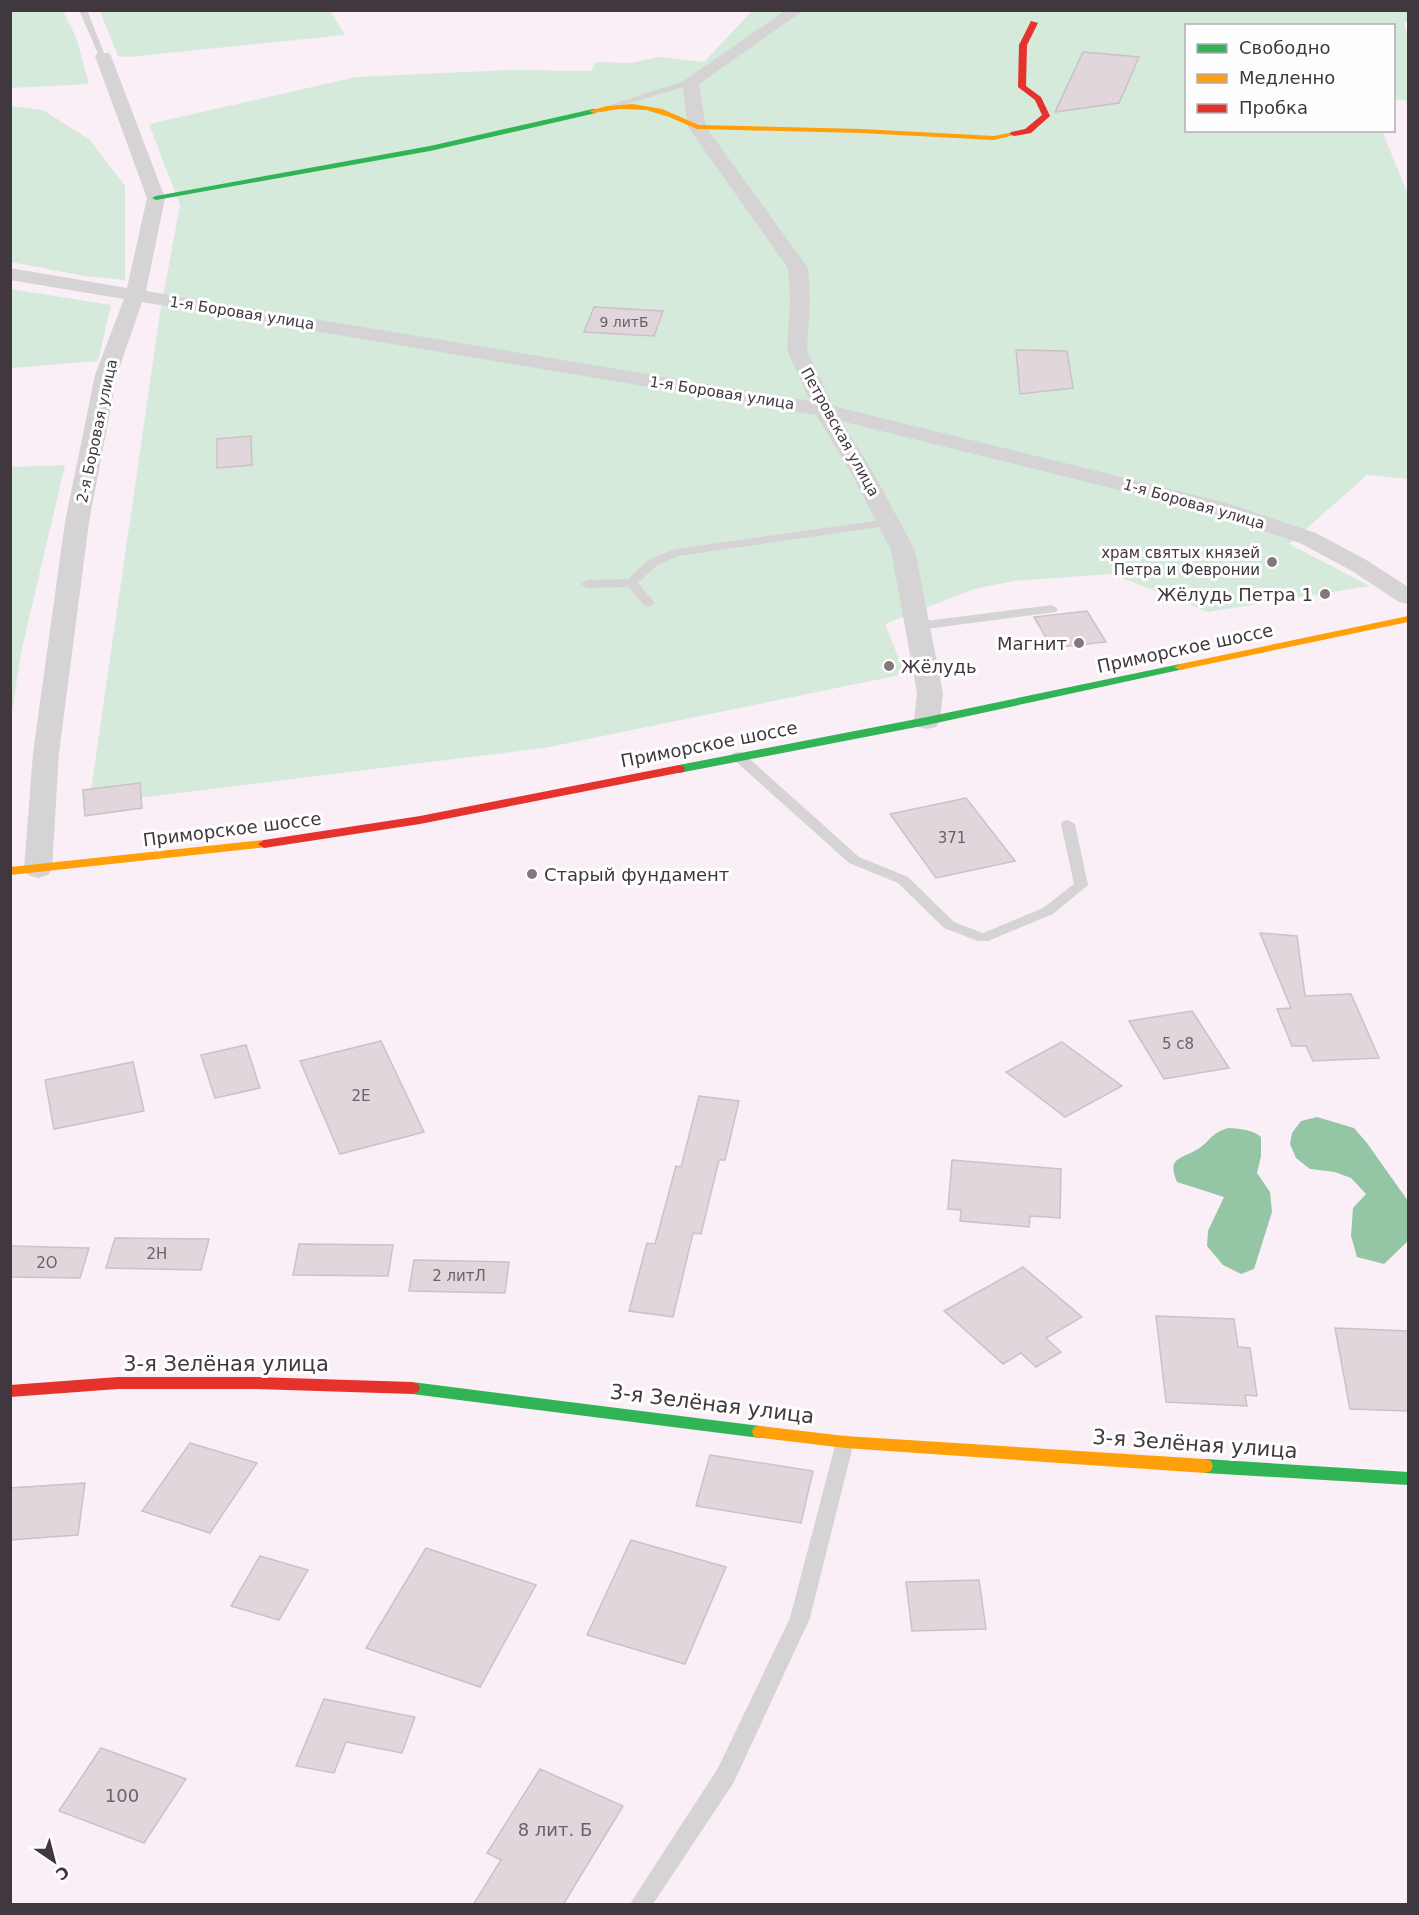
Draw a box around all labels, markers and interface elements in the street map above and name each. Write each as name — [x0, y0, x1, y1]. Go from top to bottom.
legend — [1185, 24, 1395, 132]
text: Свободно — [1239, 37, 1331, 58]
text: Медленно — [1239, 67, 1335, 88]
text: Пробка — [1239, 97, 1308, 118]
street label: 1-я Боровая улица — [168, 293, 316, 333]
house number: 9 литБ — [599, 314, 649, 330]
street label: 2-я Боровая улица — [73, 358, 121, 504]
street label: Петровская улица — [797, 364, 883, 500]
street label: 1-я Боровая улица — [648, 373, 796, 413]
street label: 1-я Боровая улица — [1121, 475, 1267, 533]
place label: храм святых князей Петра и Февронии — [1101, 544, 1260, 579]
marker: храм святых князей Петра и Февронии — [1265, 555, 1279, 569]
place label: Жёлудь Петра 1 — [1157, 584, 1313, 605]
marker: Жёлудь Петра 1 — [1318, 587, 1332, 601]
street label: Приморское шоссе — [1095, 619, 1275, 677]
place label: Магнит — [997, 633, 1067, 654]
marker: Магнит — [1072, 636, 1086, 650]
place label: Жёлудь — [901, 656, 977, 677]
marker: Жёлудь — [882, 659, 896, 673]
street label: Приморское шоссе — [619, 717, 799, 771]
street label: Приморское шоссе — [142, 808, 322, 850]
house number: 371 — [938, 829, 966, 847]
place label: Старый фундамент — [544, 864, 729, 885]
marker: Старый фундамент — [525, 867, 539, 881]
house number: 5 с8 — [1162, 1035, 1194, 1053]
house number: 2Е — [351, 1087, 371, 1105]
house number: 2Н — [147, 1245, 167, 1263]
house number: 2О — [36, 1254, 58, 1272]
house number: 2 литЛ — [432, 1267, 486, 1285]
street label: 3-я Зелёная улица — [123, 1352, 329, 1376]
street label: 3-я Зелёная улица — [609, 1380, 815, 1428]
street label: 3-я Зелёная улица — [1092, 1425, 1298, 1463]
house number: 100 — [105, 1785, 139, 1806]
house number: 8 лит. Б — [518, 1819, 592, 1840]
north arrow — [24, 1831, 84, 1891]
text: С — [52, 1862, 73, 1884]

